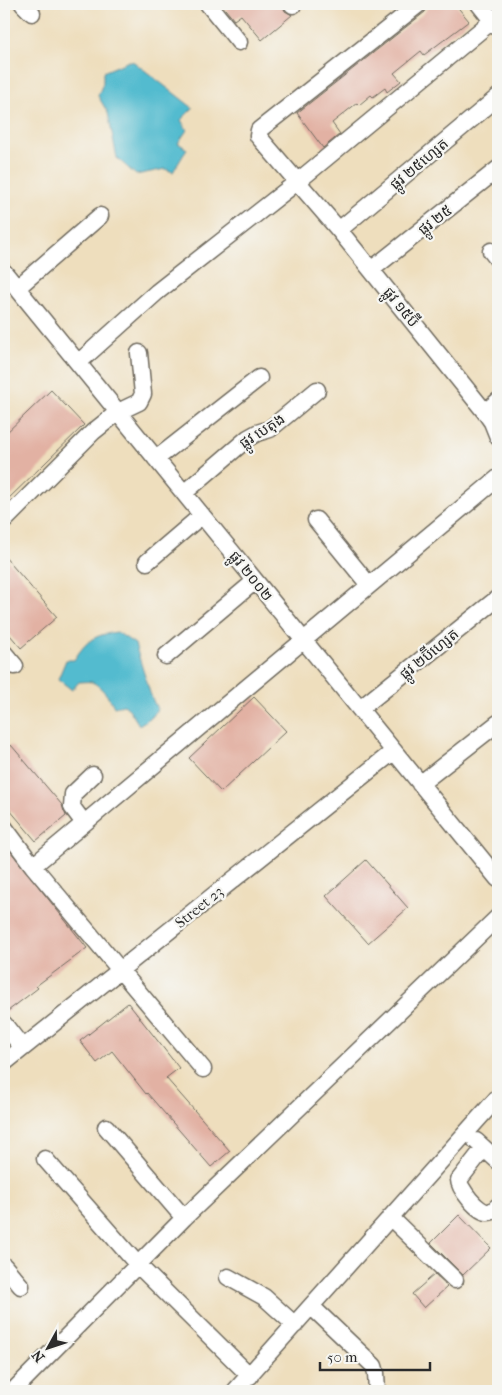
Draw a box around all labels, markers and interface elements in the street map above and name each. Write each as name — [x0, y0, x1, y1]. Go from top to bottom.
street label: ផ្លូវ ២៥ហ្សេត — [386, 134, 455, 197]
street label: ផ្លូវ ២៥ — [414, 201, 458, 242]
street label: ផ្លូវ ១៥ប៊ី — [376, 282, 424, 333]
street label: ផ្លូវ បេតុង — [236, 410, 291, 456]
street label: ផ្លូវ ២០០២ — [222, 547, 277, 607]
street label: ផ្លូវ ២ប៊ីហ្សេត — [395, 623, 465, 687]
street label: Street 23 — [171, 882, 227, 932]
north arrow — [22, 1322, 72, 1372]
scale bar — [320, 1340, 430, 1372]
text: N — [28, 1346, 48, 1366]
text: 50 m — [327, 1348, 358, 1366]

